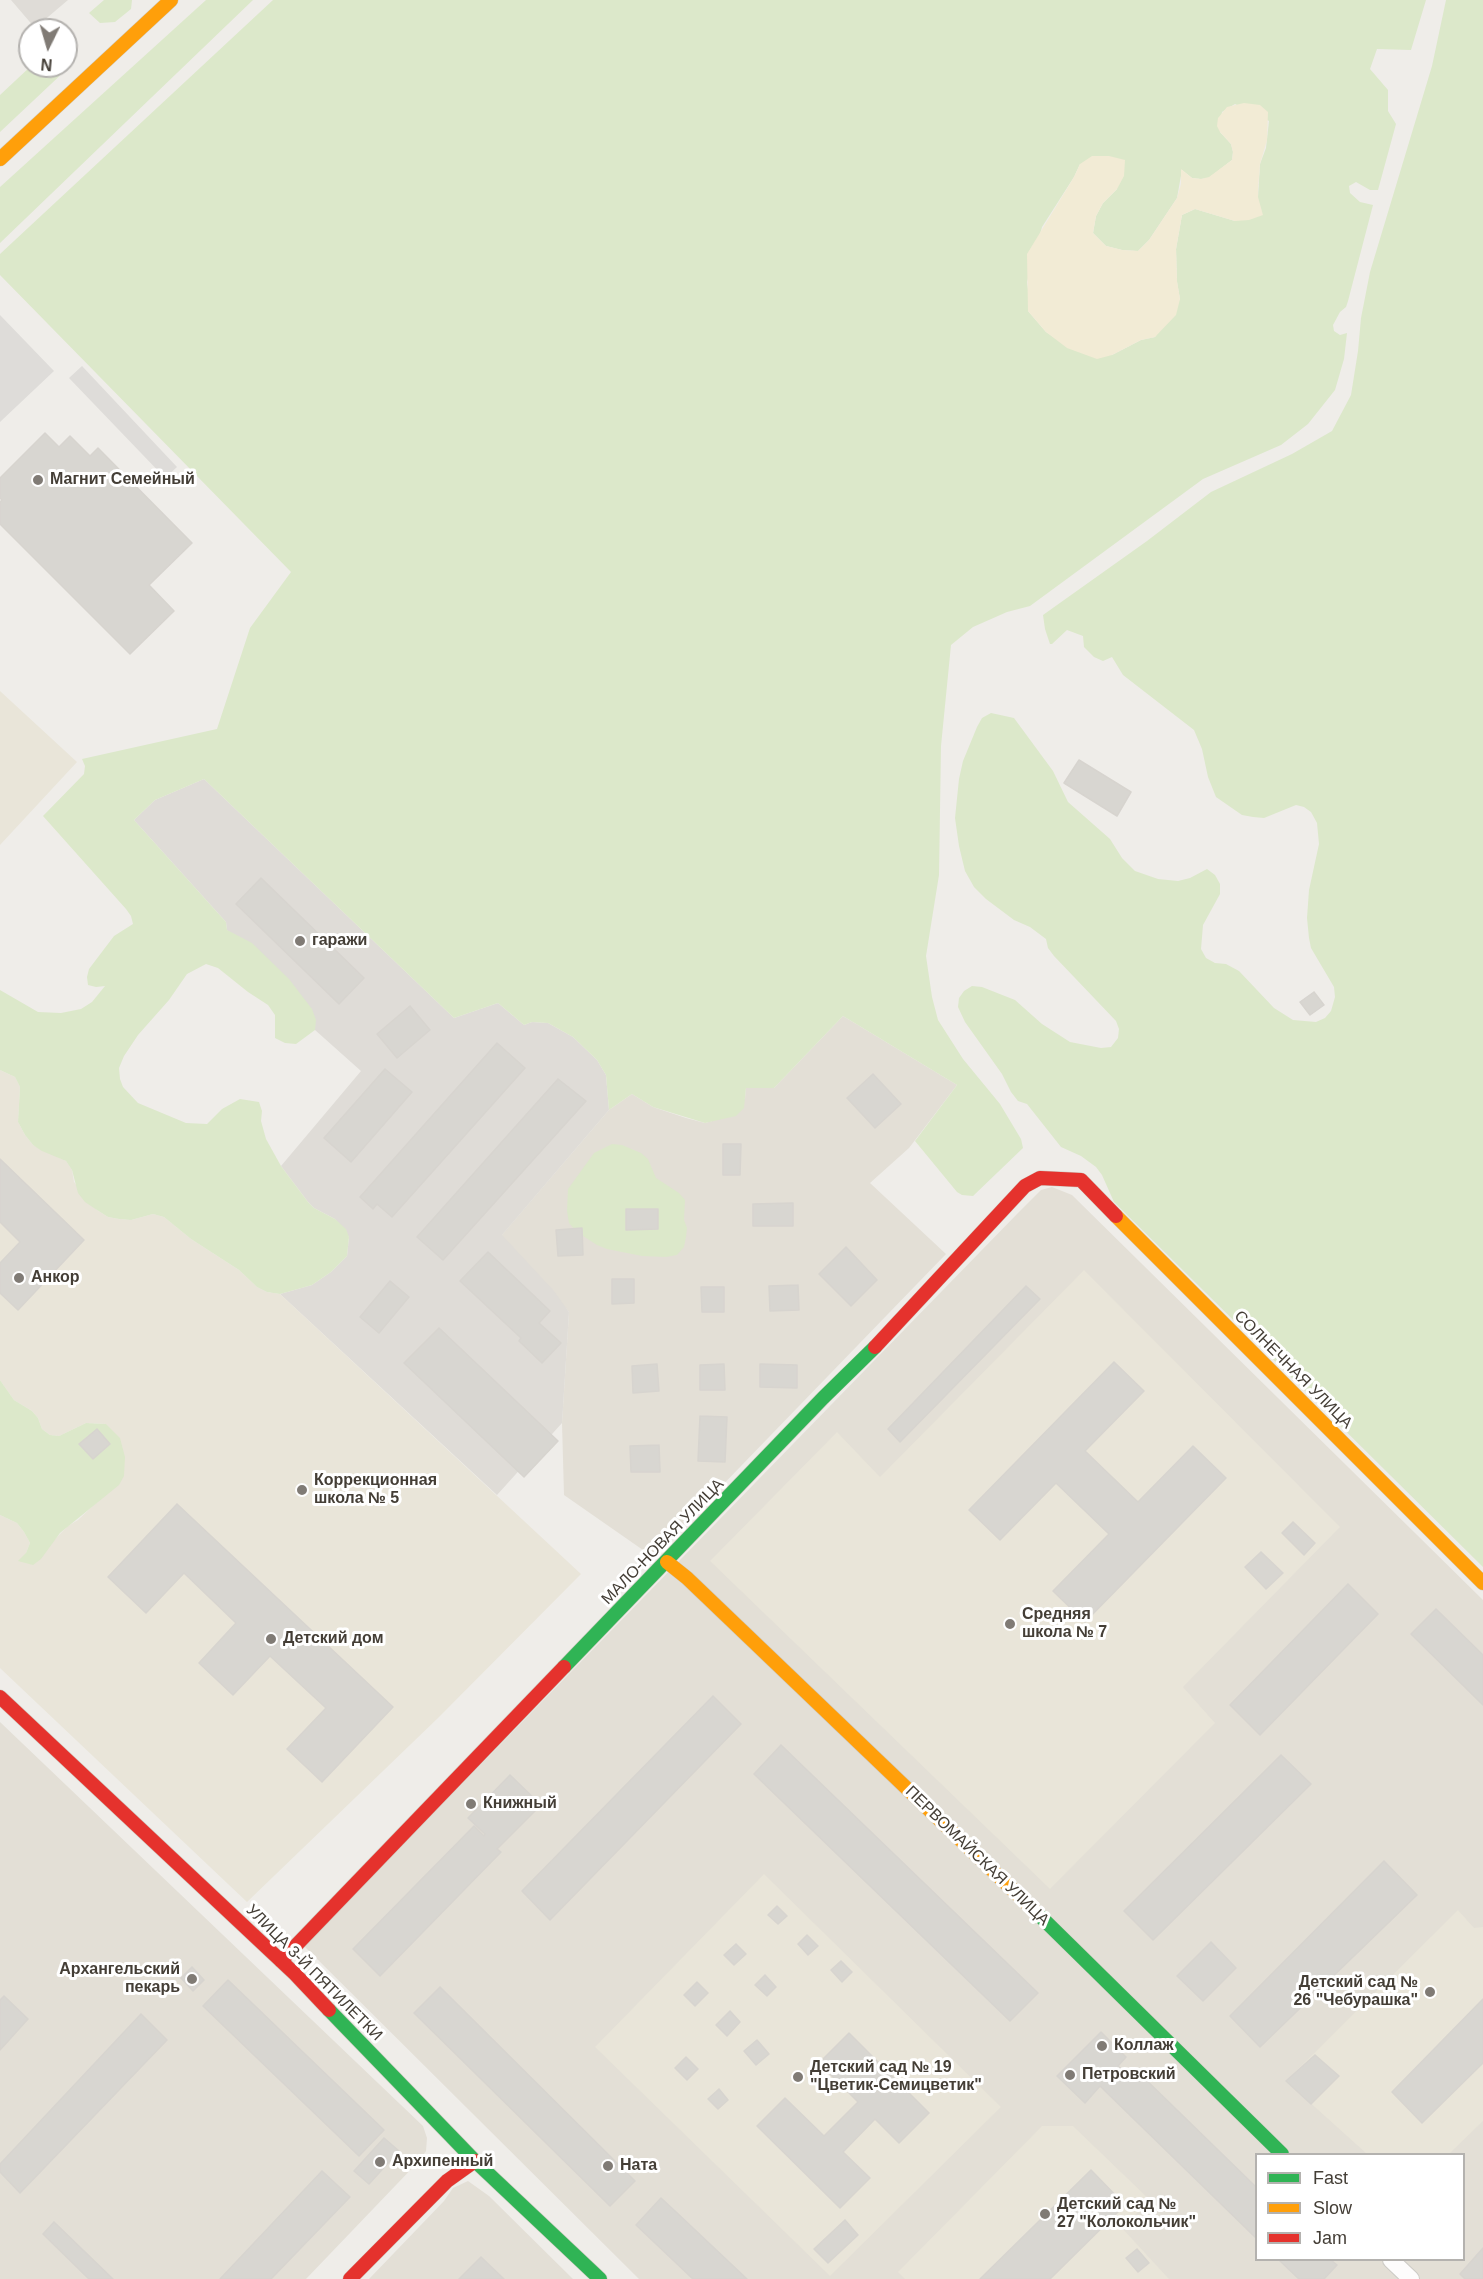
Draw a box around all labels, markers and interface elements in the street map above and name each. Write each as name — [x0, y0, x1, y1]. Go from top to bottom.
north arrow — [18, 18, 78, 78]
text: N — [40, 55, 53, 73]
place label: Магнит Семейный — [50, 470, 195, 490]
marker: Магнит Семейный — [31, 473, 45, 487]
place label: гаражи — [312, 931, 367, 951]
marker: гаражи — [293, 934, 307, 948]
place label: Анкор — [31, 1268, 80, 1288]
marker: Анкор — [12, 1271, 26, 1285]
street label: СОЛНЕЧНАЯ УЛИЦА — [1230, 1307, 1356, 1433]
place label: Коррекционная школа № 5 — [314, 1471, 437, 1509]
street label: МАЛО-НОВАЯ УЛИЦА — [598, 1475, 728, 1609]
marker: Коррекционная школа № 5 — [295, 1483, 309, 1497]
place label: Средняя школа № 7 — [1022, 1605, 1107, 1643]
marker: Средняя школа № 7 — [1003, 1617, 1017, 1631]
place label: Детский дом — [283, 1629, 383, 1649]
marker: Детский дом — [264, 1632, 278, 1646]
street label: ПЕРВОМАЙСКАЯ УЛИЦА — [901, 1782, 1053, 1930]
place label: Книжный — [483, 1794, 557, 1814]
marker: Книжный — [464, 1797, 478, 1811]
street label: УЛИЦА 3-Й ПЯТИЛЕТКИ — [242, 1901, 386, 2045]
place label: Архангельский пекарь — [59, 1960, 180, 1998]
marker: Архангельский пекарь — [185, 1972, 199, 1986]
place label: Детский сад № 26 "Чебурашка" — [1293, 1973, 1418, 2011]
marker: Детский сад № 26 "Чебурашка" — [1423, 1985, 1437, 1999]
place label: Коллаж — [1114, 2036, 1174, 2056]
marker: Коллаж — [1095, 2039, 1109, 2053]
place label: Детский сад № 19 "Цветик-Семицветик" — [810, 2058, 982, 2096]
place label: Петровский — [1082, 2065, 1176, 2085]
marker: Петровский — [1063, 2068, 1077, 2082]
marker: Детский сад № 19 "Цветик-Семицветик" — [791, 2070, 805, 2084]
place label: Архипенный — [392, 2152, 493, 2172]
legend — [1255, 2153, 1465, 2261]
marker: Архипенный — [373, 2155, 387, 2169]
place label: Ната — [620, 2156, 657, 2176]
marker: Ната — [601, 2159, 615, 2173]
text: Fast — [1313, 2168, 1348, 2188]
place label: Детский сад № 27 "Колокольчик" — [1057, 2195, 1196, 2233]
text: Slow — [1313, 2198, 1352, 2218]
marker: Детский сад № 27 "Колокольчик" — [1038, 2207, 1052, 2221]
text: Jam — [1313, 2228, 1347, 2248]

